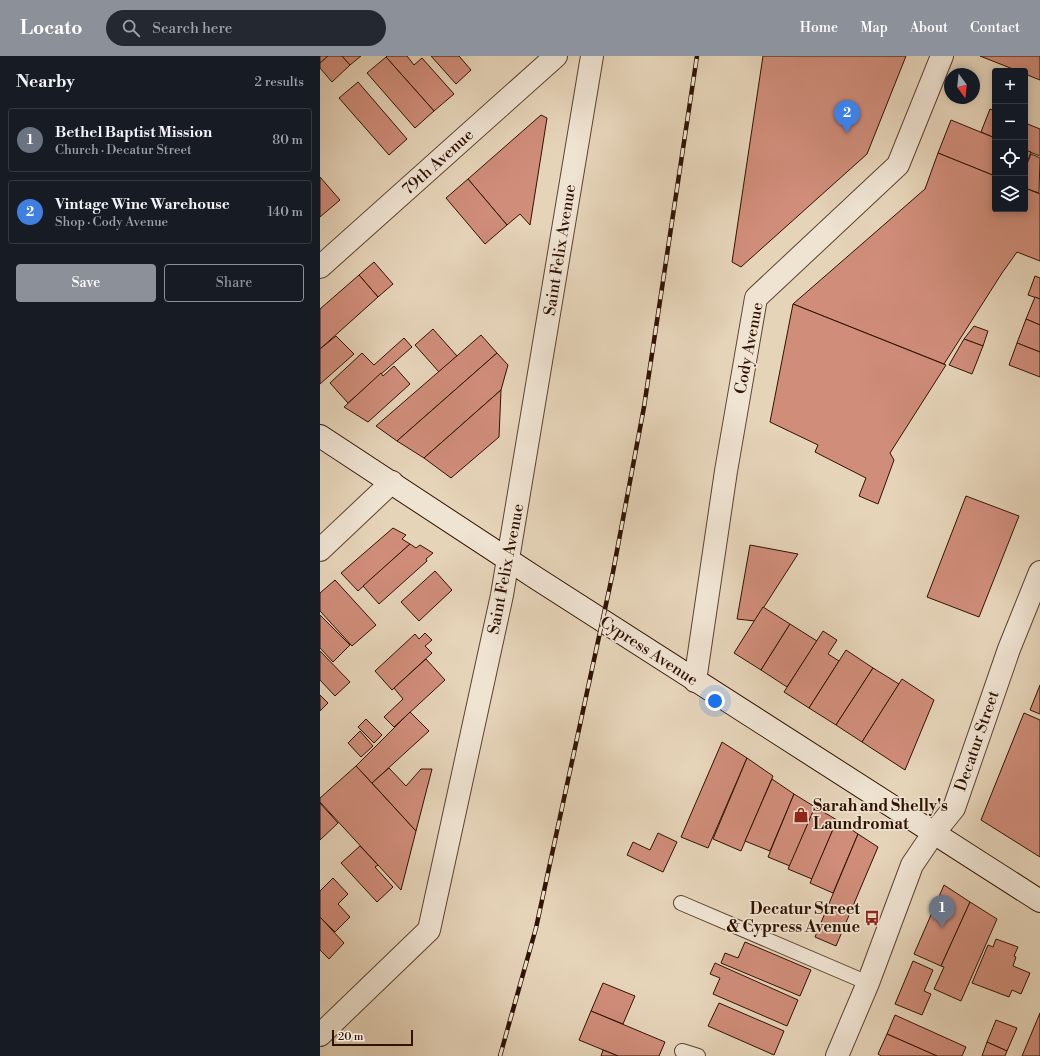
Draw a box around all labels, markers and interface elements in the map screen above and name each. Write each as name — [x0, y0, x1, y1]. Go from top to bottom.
search box — [106, 10, 386, 46]
text: Locato — [20, 16, 82, 40]
icon: search — [120, 17, 142, 39]
text: Search here — [152, 19, 232, 38]
text: Home — [800, 19, 838, 37]
text: Map — [860, 19, 888, 37]
text: About — [910, 19, 948, 37]
text: Contact — [970, 19, 1020, 37]
north arrow — [944, 68, 980, 104]
map controls — [992, 68, 1028, 212]
button: + — [992, 68, 1028, 104]
text: Nearby — [16, 71, 75, 93]
text: 2 results — [255, 74, 304, 90]
pin: 2 — [834, 100, 860, 133]
button: − — [992, 104, 1028, 140]
text: Bethel Baptist Mission — [55, 123, 212, 142]
street label: 79th Avenue — [398, 125, 478, 199]
text: 1 — [27, 132, 33, 148]
text: 80 m — [272, 132, 303, 148]
button: locate — [992, 140, 1028, 176]
text: Church · Decatur Street — [55, 142, 192, 158]
button: layers — [992, 176, 1028, 212]
street label: Saint Felix Avenue — [540, 183, 580, 317]
text: Vintage Wine Warehouse — [55, 195, 230, 214]
text: 2 — [26, 204, 34, 220]
text: 140 m — [267, 204, 303, 220]
text: Shop · Cody Avenue — [55, 214, 168, 230]
button: Save — [16, 264, 156, 302]
button: Share — [164, 264, 304, 302]
street label: Cody Avenue — [730, 300, 768, 396]
street label: Saint Felix Avenue — [484, 502, 528, 636]
street label: Cypress Avenue — [596, 612, 702, 690]
street label: Decatur Street — [950, 688, 1004, 794]
your location — [705, 691, 725, 711]
place label: Sarah and Shelly's Laundromat — [813, 796, 948, 834]
shop icon: Sarah and Shelly's Laundromat — [792, 806, 810, 824]
pin: 1 — [929, 895, 955, 928]
place label: Decatur Street & Cypress Avenue — [727, 899, 860, 937]
bus stop icon: Decatur Street & Cypress Avenue — [863, 909, 881, 927]
scale bar — [332, 1028, 413, 1047]
text: 20 m — [338, 1030, 363, 1044]

